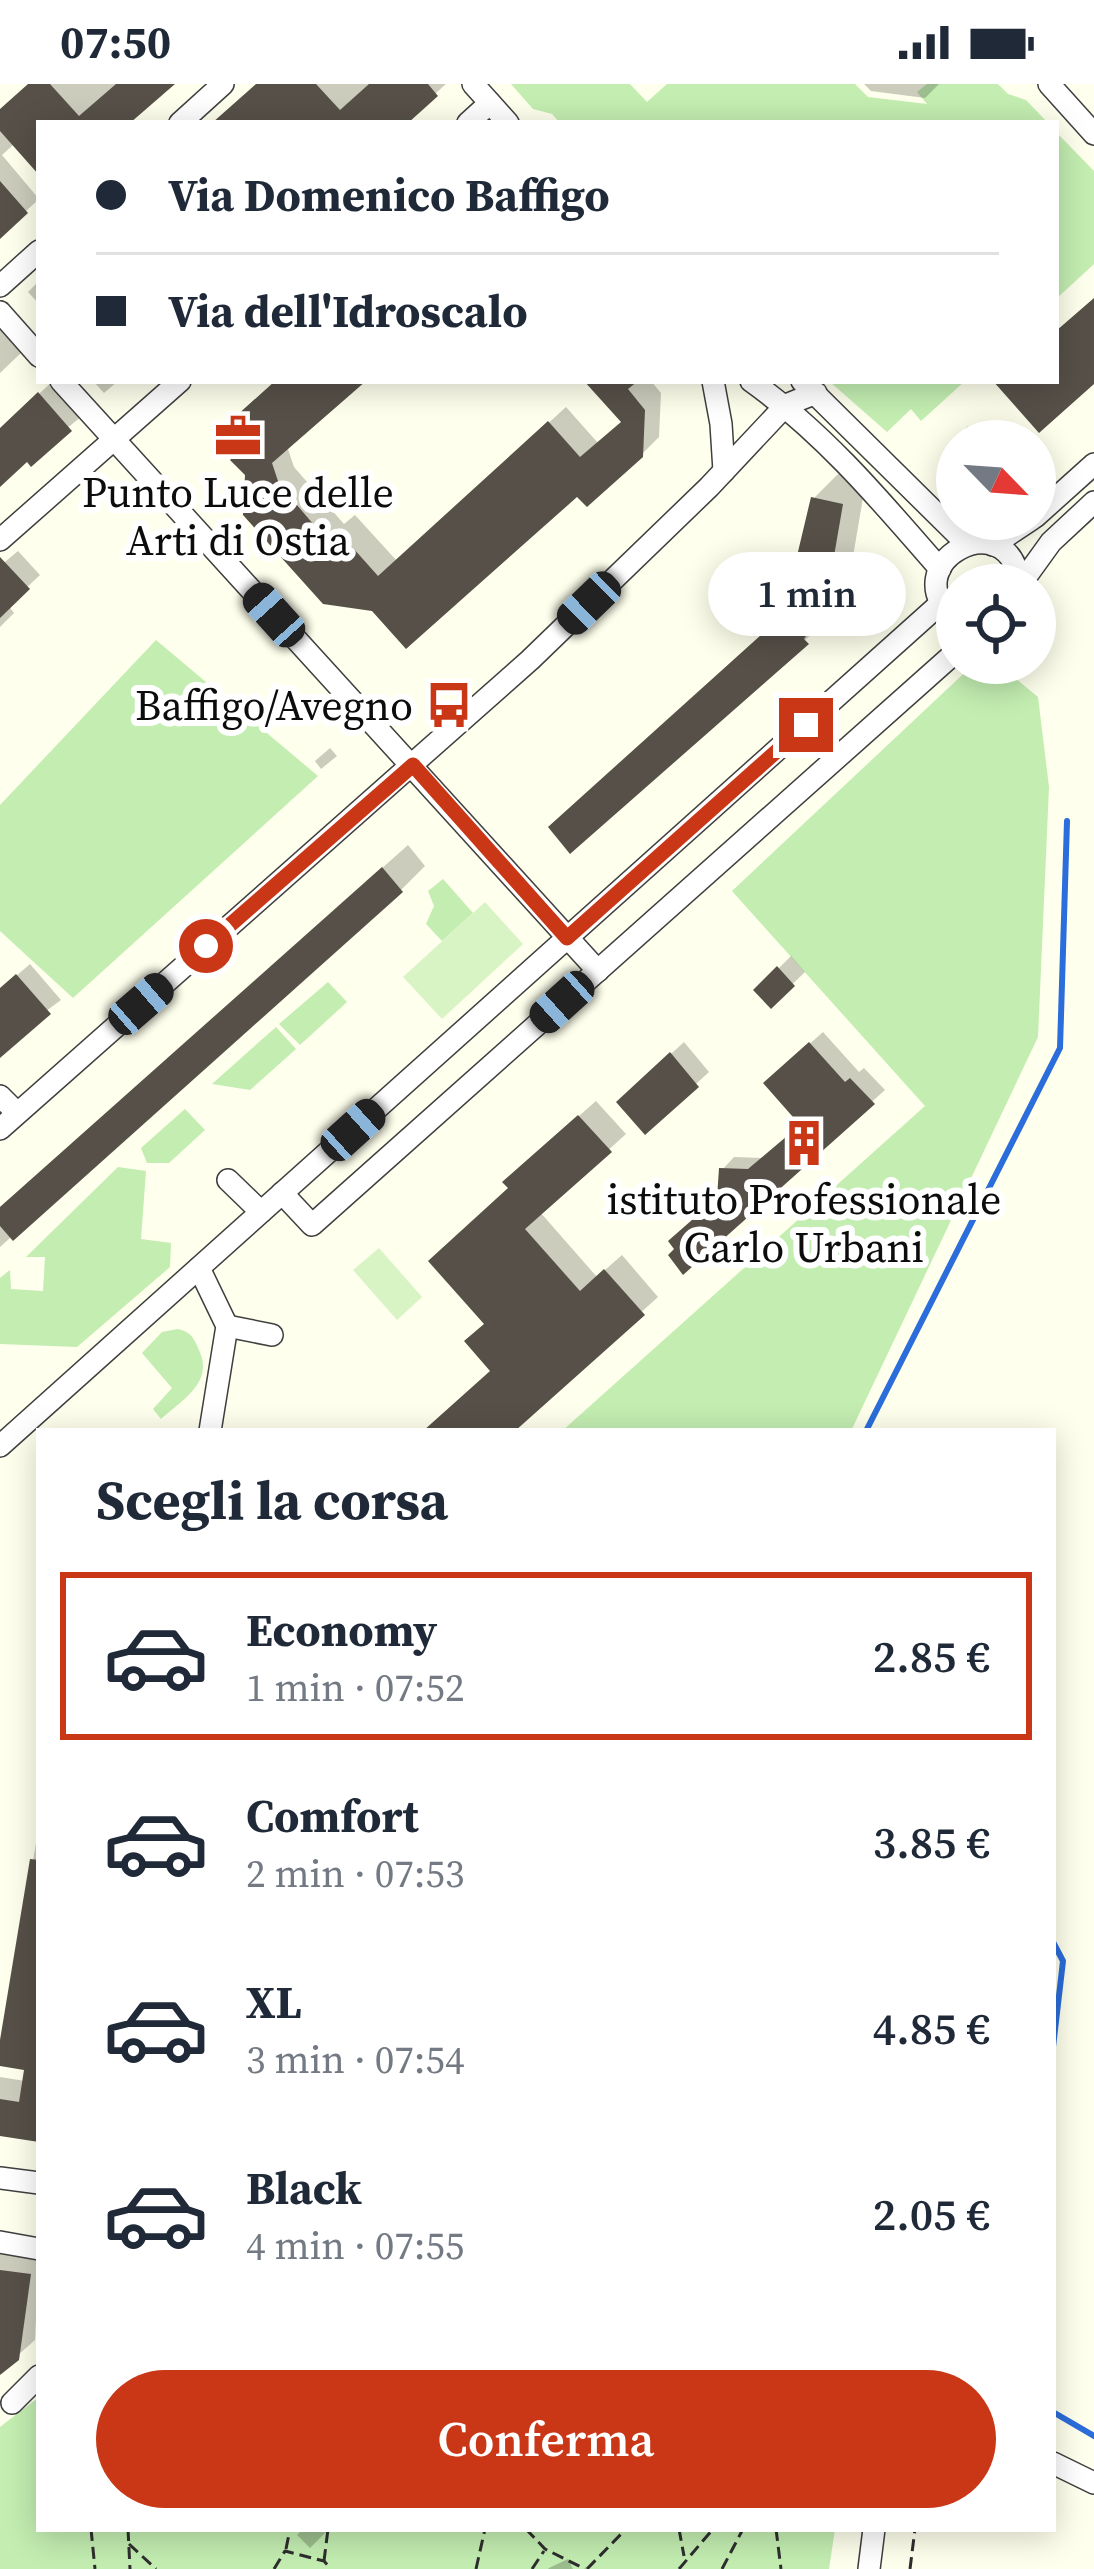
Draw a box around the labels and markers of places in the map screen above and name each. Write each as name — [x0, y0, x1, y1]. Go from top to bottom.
office icon: Punto Luce delle Arti di Ostia — [213, 411, 263, 461]
place label: Punto Luce delle Arti di Ostia — [82, 463, 394, 569]
place label: Baffigo/Avegno — [135, 676, 413, 734]
bus stop icon: Baffigo/Avegno — [424, 680, 474, 730]
building icon: istituto Professionale Carlo Urbani — [779, 1118, 829, 1168]
place label: istituto Professionale Carlo Urbani — [607, 1170, 1001, 1276]

